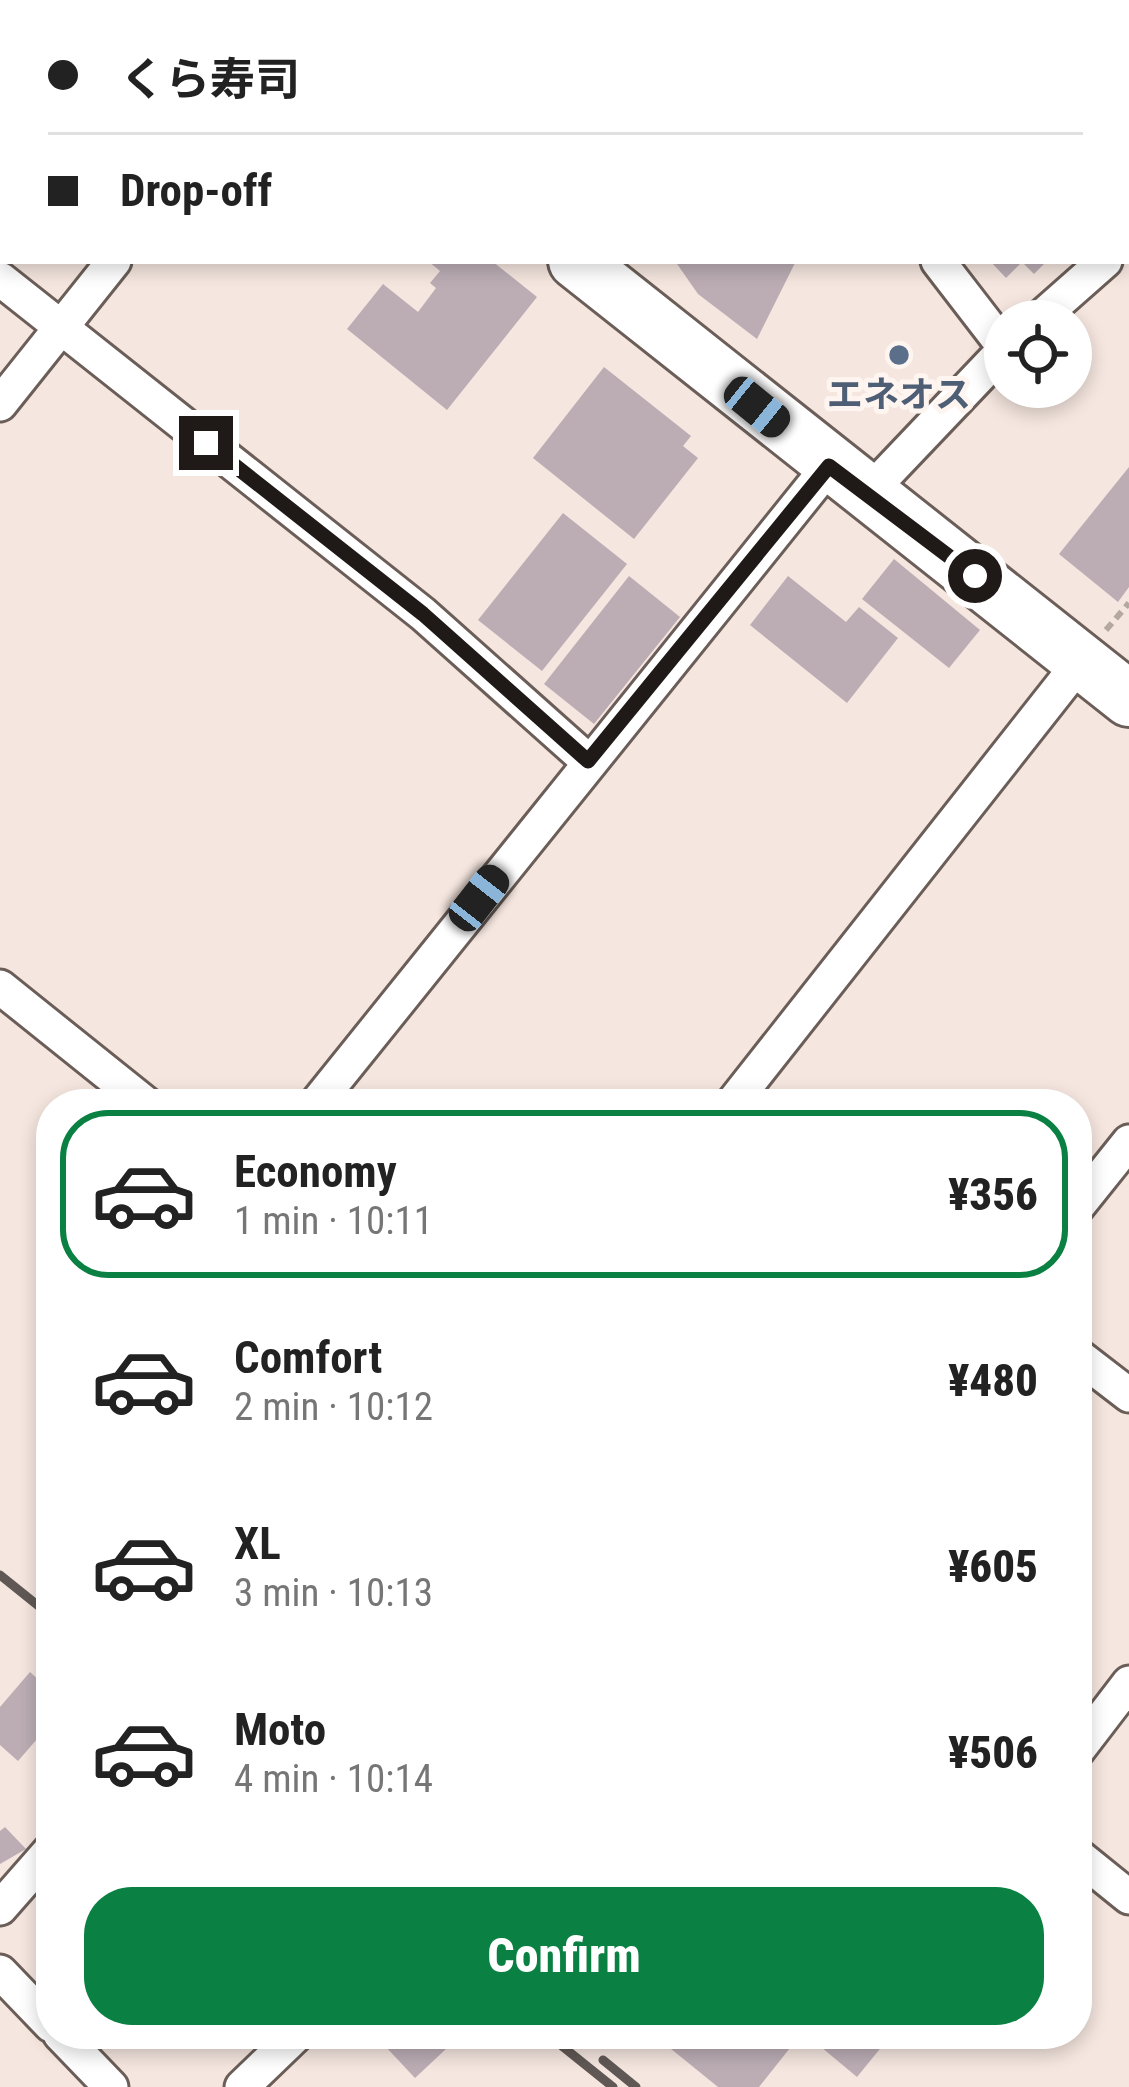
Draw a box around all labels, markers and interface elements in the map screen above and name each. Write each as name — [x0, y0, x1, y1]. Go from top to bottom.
text: くら寿司 — [120, 53, 300, 106]
text: Drop-off — [120, 164, 272, 217]
map controls — [984, 300, 1092, 408]
button: locate — [984, 300, 1092, 408]
marker: エネオス — [886, 342, 912, 368]
car — [718, 370, 796, 444]
place label: エネオス — [827, 374, 971, 416]
route end — [179, 416, 233, 470]
route start — [948, 549, 1002, 603]
car — [443, 859, 515, 937]
icon: car — [90, 1140, 198, 1248]
text: Economy — [234, 1145, 397, 1198]
text: ¥356 — [948, 1168, 1038, 1221]
text: 1 min · 10:11 — [234, 1198, 433, 1244]
icon: car — [90, 1326, 198, 1434]
text: Comfort — [234, 1331, 382, 1384]
text: ¥480 — [948, 1354, 1038, 1407]
text: 2 min · 10:12 — [234, 1384, 433, 1430]
icon: car — [90, 1512, 198, 1620]
text: XL — [234, 1517, 281, 1570]
text: ¥605 — [948, 1540, 1038, 1593]
text: 3 min · 10:13 — [234, 1570, 433, 1616]
icon: car — [90, 1698, 198, 1806]
text: Moto — [234, 1703, 326, 1756]
text: ¥506 — [948, 1726, 1038, 1779]
text: 4 min · 10:14 — [234, 1756, 433, 1802]
button: Confirm — [84, 1887, 1044, 2025]

